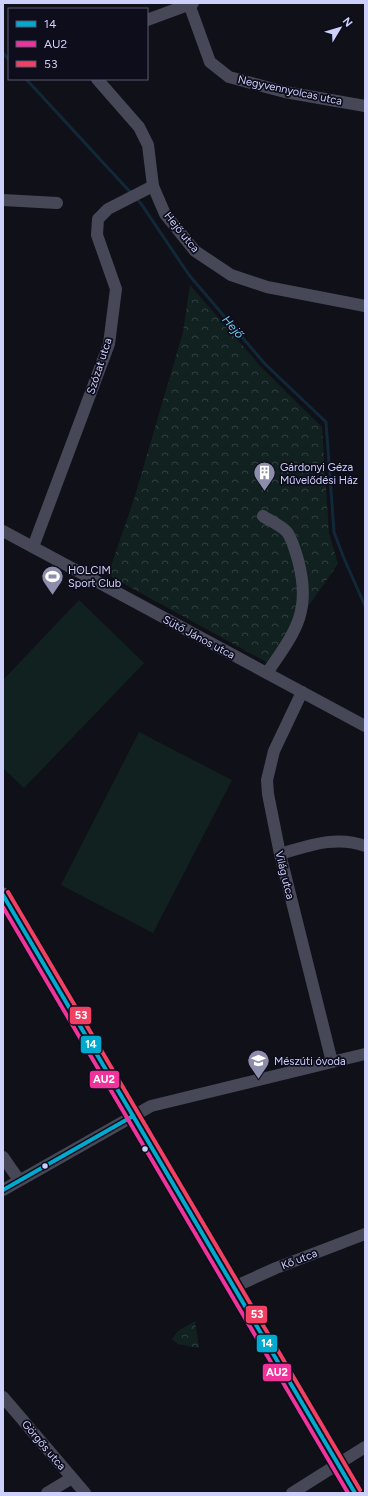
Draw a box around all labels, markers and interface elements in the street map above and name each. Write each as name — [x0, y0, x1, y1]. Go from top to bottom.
legend — [8, 8, 148, 80]
north arrow — [320, 8, 360, 48]
text: N — [340, 15, 355, 30]
text: 14 — [44, 17, 57, 31]
text: AU2 — [44, 37, 67, 51]
text: 53 — [44, 57, 57, 71]
street label: Negyvennyolcas utca — [237, 73, 343, 108]
street label: Hejő utca — [161, 210, 202, 255]
water label: Hejő — [219, 313, 247, 342]
street label: Szózat utca — [84, 336, 115, 396]
building icon: Gárdonyi Géza Művelődési Ház — [251, 460, 277, 493]
place label: Gárdonyi Géza Művelődési Ház — [280, 461, 358, 487]
sports icon: HOLCIM Sport Club — [39, 563, 65, 596]
place label: HOLCIM Sport Club — [68, 564, 121, 590]
street label: Sütő János utca — [161, 613, 237, 662]
street label: Világ utca — [272, 850, 297, 901]
line badge: 53 — [69, 1006, 92, 1025]
text: 53 — [75, 1009, 87, 1022]
line badge: 14 — [80, 1035, 102, 1054]
text: 14 — [85, 1038, 97, 1051]
school or university icon: Mészúti óvoda — [245, 1048, 271, 1081]
place label: Mészúti óvoda — [274, 1055, 346, 1068]
line badge: AU2 — [89, 1070, 120, 1089]
text: AU2 — [93, 1073, 115, 1086]
unlabelled marker — [140, 1144, 150, 1154]
unlabelled marker — [40, 1161, 50, 1171]
street label: Kő utca — [279, 1247, 319, 1272]
line badge: 53 — [245, 1305, 268, 1324]
text: 53 — [251, 1308, 263, 1321]
line badge: 14 — [256, 1334, 278, 1353]
text: 14 — [261, 1337, 273, 1350]
line badge: AU2 — [262, 1363, 292, 1382]
text: AU2 — [266, 1366, 288, 1379]
street label: Görgős utca — [19, 1418, 68, 1473]

